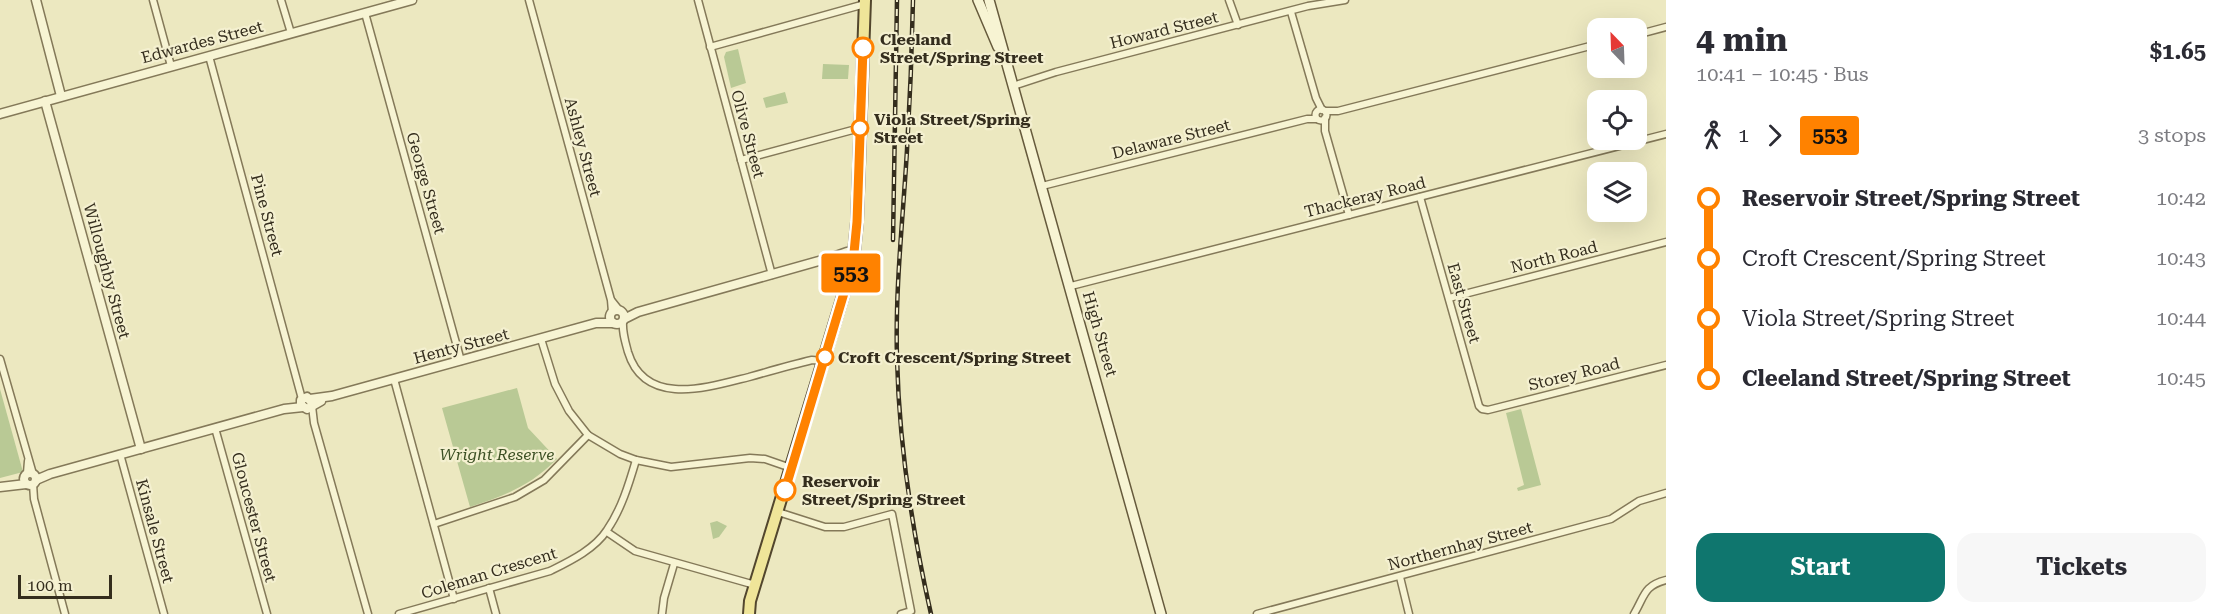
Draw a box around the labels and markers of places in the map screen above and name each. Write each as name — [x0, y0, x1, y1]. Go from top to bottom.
place label: Cleeland Street/Spring Street — [880, 30, 1044, 67]
marker: Cleeland Street/Spring Street — [852, 37, 874, 59]
place label: Viola Street/Spring Street — [874, 110, 1030, 147]
marker: Viola Street/Spring Street — [851, 119, 869, 137]
marker: Croft Crescent/Spring Street — [816, 348, 834, 366]
place label: Croft Crescent/Spring Street — [838, 348, 1071, 367]
place label: Reservoir Street/Spring Street — [802, 472, 966, 509]
marker: Reservoir Street/Spring Street — [774, 479, 796, 501]

